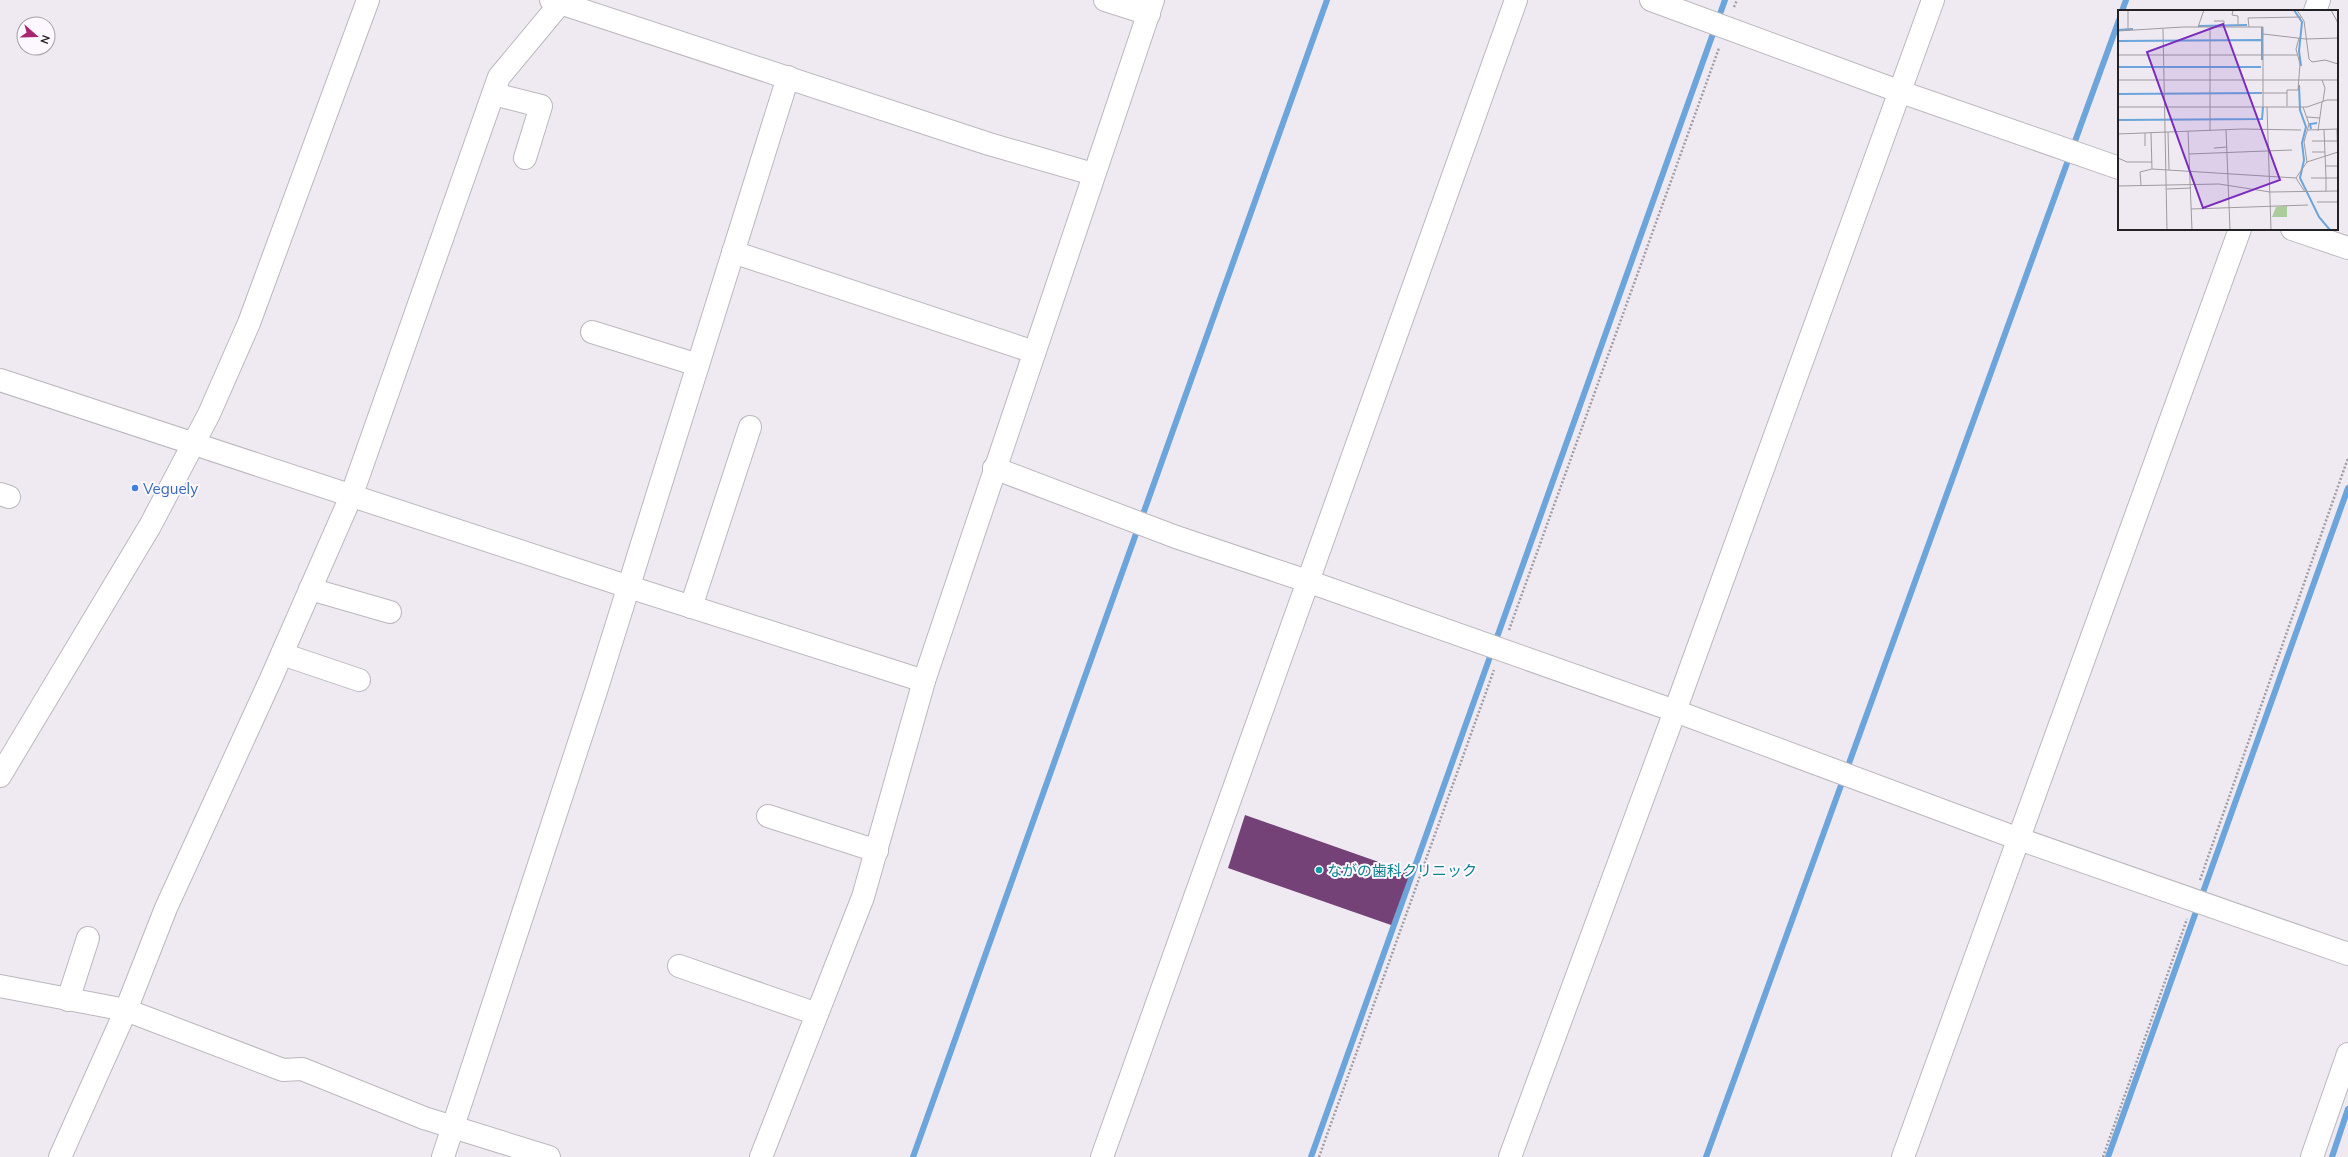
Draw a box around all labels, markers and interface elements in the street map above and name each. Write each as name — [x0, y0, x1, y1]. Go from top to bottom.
inset map — [2118, 10, 2338, 230]
north arrow — [16, 16, 56, 56]
text: N — [37, 33, 53, 46]
place label: Veguely — [143, 479, 198, 498]
marker: Veguely — [130, 483, 140, 493]
place label: ながの歯科クリニック — [1327, 861, 1477, 880]
marker: ながの歯科クリニック — [1314, 865, 1324, 875]

